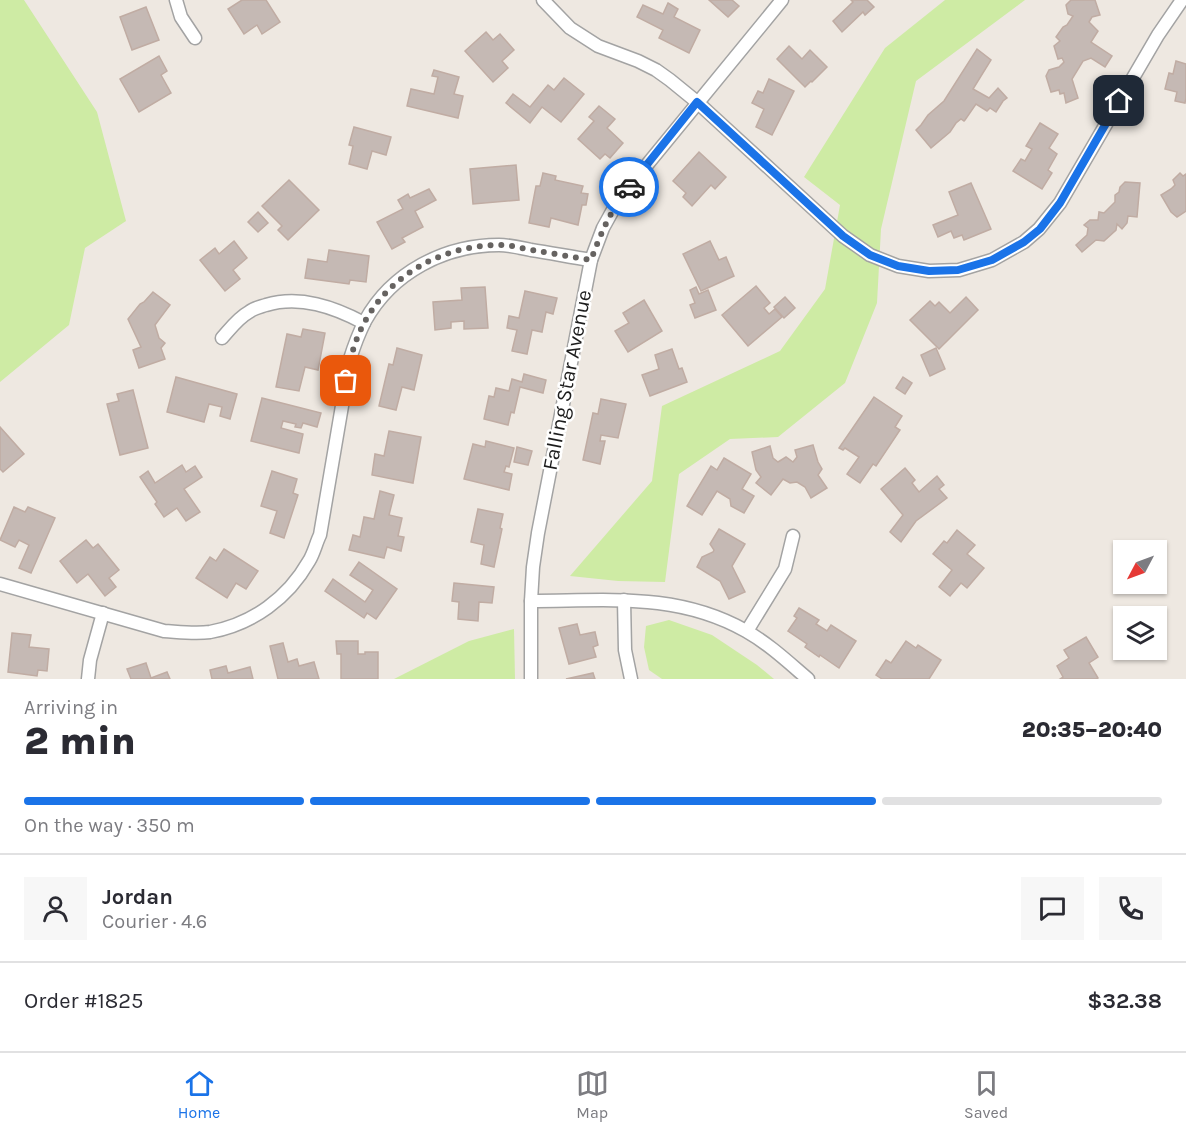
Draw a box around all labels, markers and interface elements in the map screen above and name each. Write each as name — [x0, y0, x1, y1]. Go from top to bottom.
pin — [1093, 75, 1144, 126]
icon: home — [1102, 84, 1135, 117]
courier — [599, 157, 659, 217]
icon: car — [613, 171, 646, 204]
street label: Falling Star Avenue — [538, 288, 596, 472]
pin — [320, 355, 371, 406]
icon: bag — [329, 364, 362, 397]
north arrow — [1113, 540, 1167, 594]
map controls — [1113, 540, 1167, 660]
button: layers — [1113, 606, 1167, 660]
text: Arriving in — [24, 696, 118, 719]
text: 20:35–20:40 — [1022, 717, 1162, 743]
text: 2 min — [24, 718, 136, 764]
text: On the way · 350 m — [24, 814, 195, 837]
button: person — [24, 877, 87, 940]
button: chat — [1021, 877, 1084, 940]
button: phone — [1099, 877, 1162, 940]
text: Jordan — [102, 884, 173, 910]
text: Courier · 4.6 — [102, 910, 207, 933]
text: Order #1825 — [24, 988, 143, 1014]
text: $32.38 — [1087, 988, 1162, 1014]
tab: Home — [178, 1067, 220, 1122]
tab: Map — [576, 1067, 609, 1122]
tab: Saved — [964, 1067, 1008, 1122]

